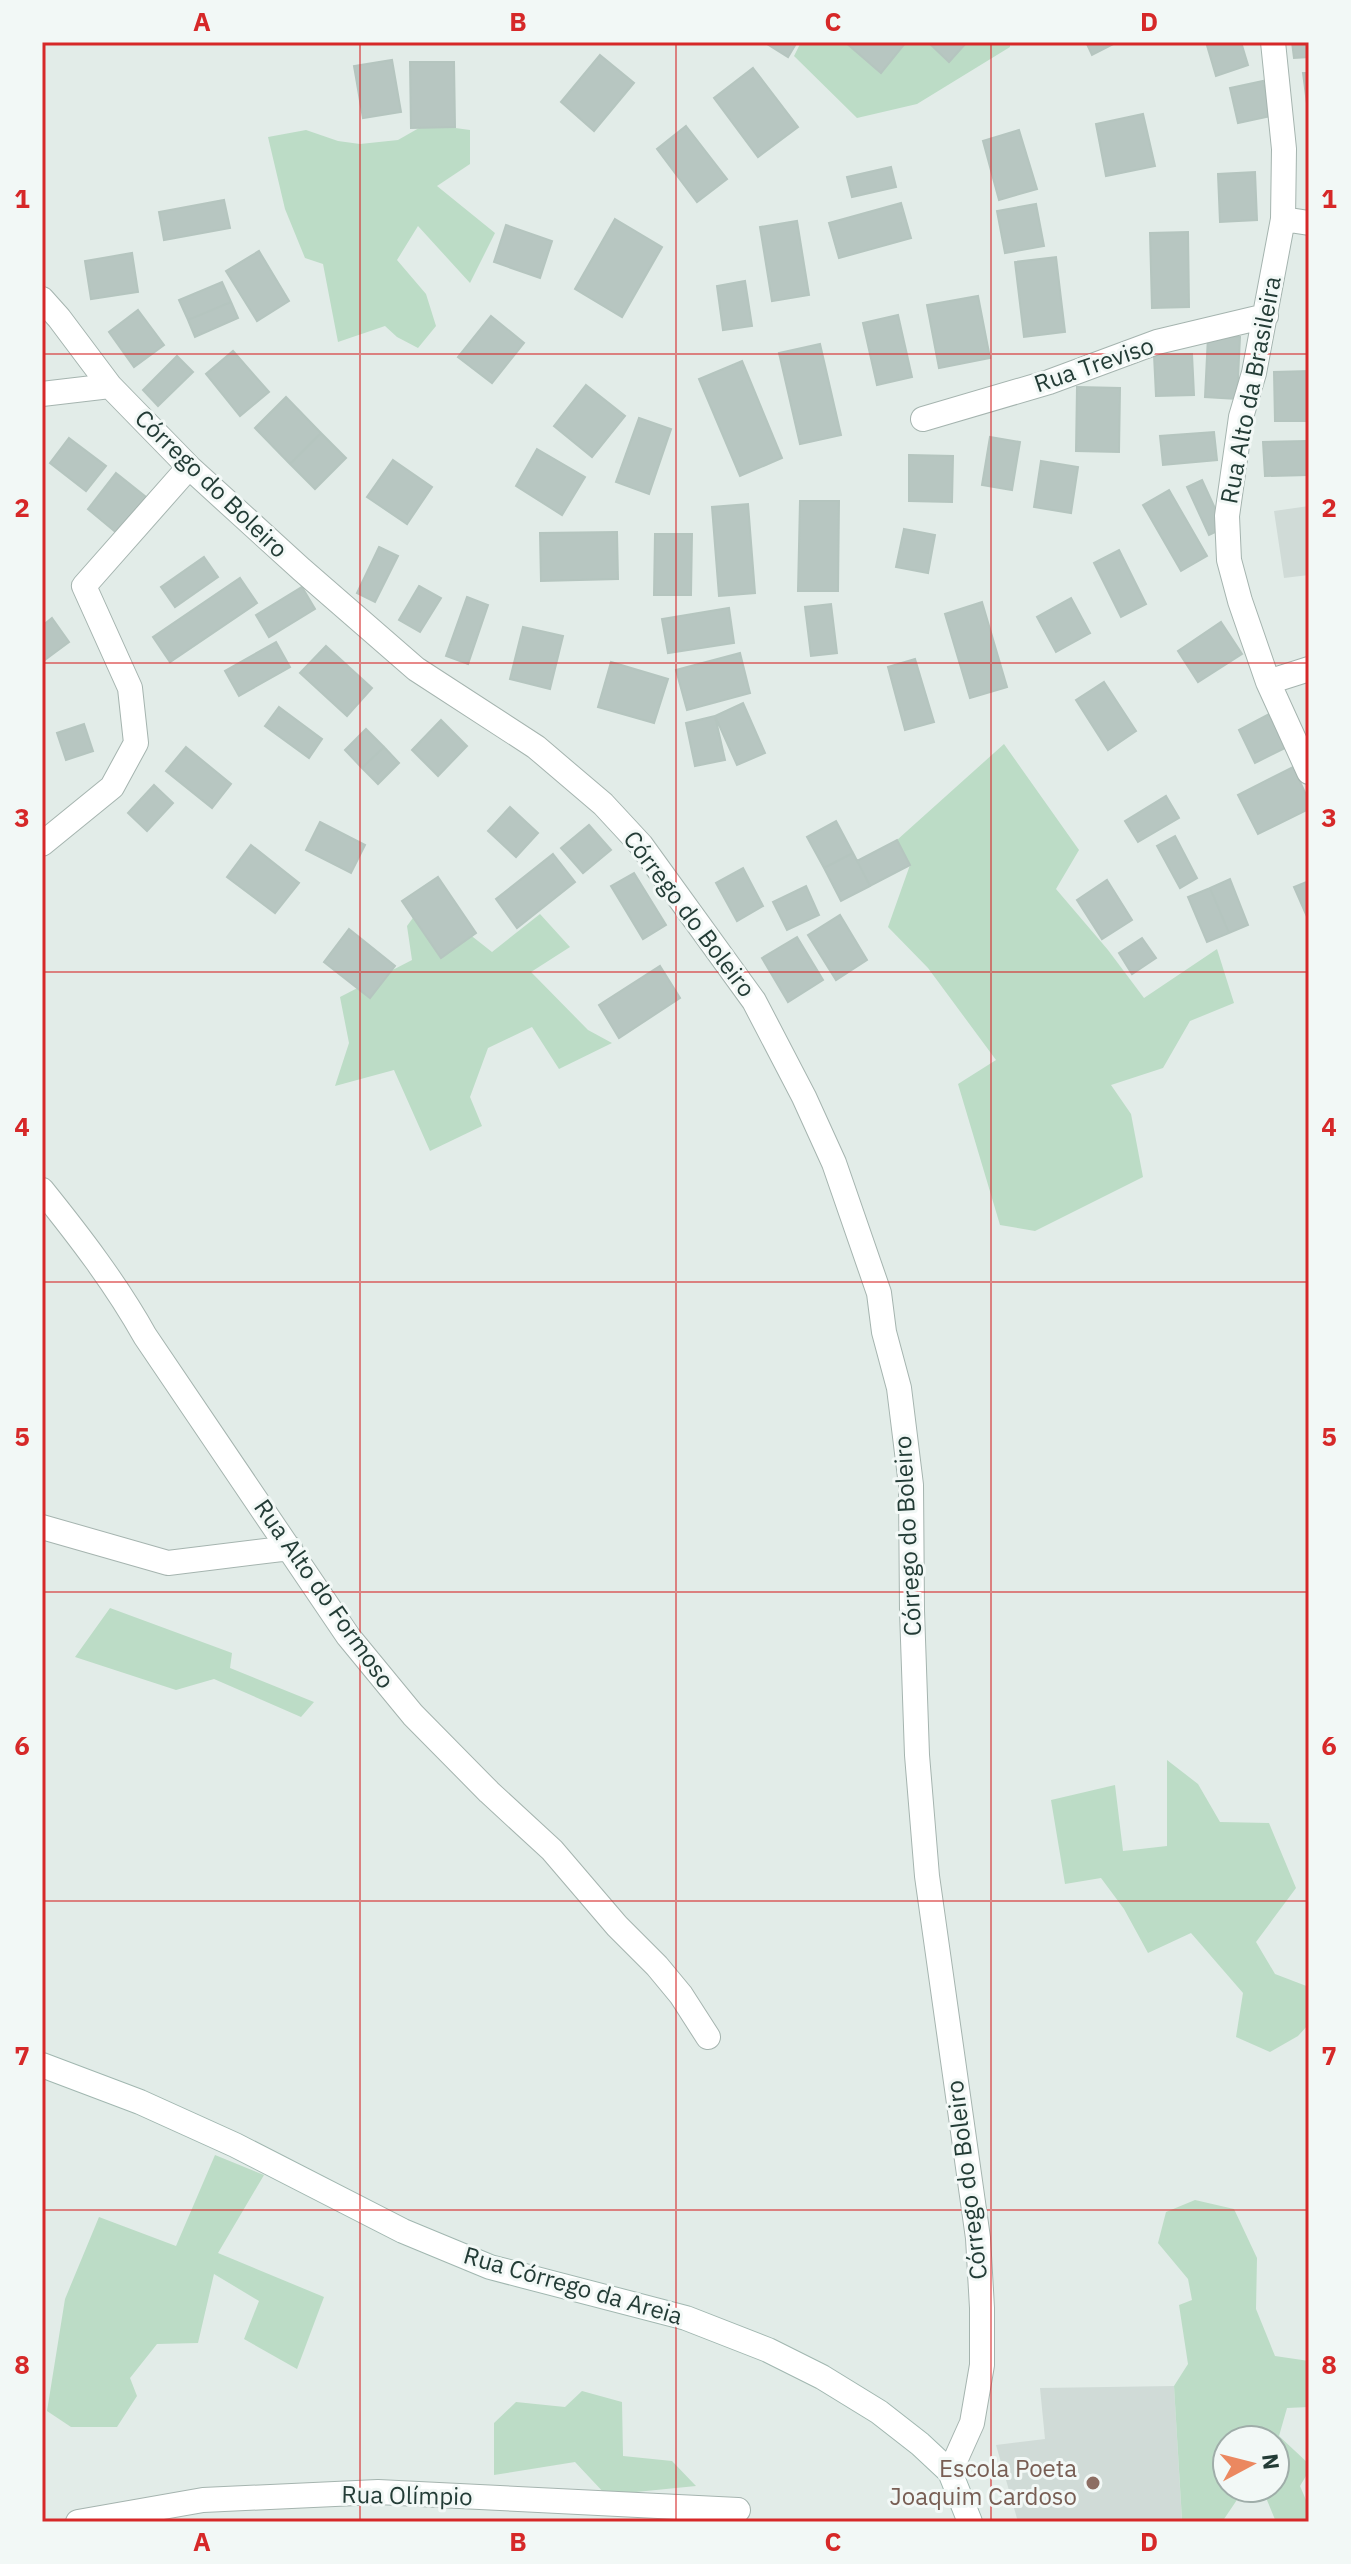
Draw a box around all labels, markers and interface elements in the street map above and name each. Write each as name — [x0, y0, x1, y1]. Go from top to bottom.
text: A — [193, 4, 211, 38]
text: B — [509, 4, 527, 38]
text: C — [825, 4, 842, 38]
text: D — [1140, 4, 1158, 38]
text: 1 — [14, 181, 30, 215]
text: 1 — [1321, 181, 1337, 215]
street label: Rua Alto da Brasileira — [1212, 273, 1288, 506]
street label: Rua Treviso — [1029, 329, 1158, 399]
street label: Córrego do Boleiro — [128, 402, 295, 564]
text: 2 — [14, 490, 30, 524]
text: 2 — [1321, 490, 1337, 524]
text: 3 — [14, 800, 30, 834]
text: 3 — [1321, 800, 1337, 834]
street label: Córrego do Boleiro — [617, 824, 763, 1003]
text: 4 — [14, 1109, 30, 1143]
text: 4 — [1321, 1109, 1337, 1143]
text: 5 — [14, 1419, 30, 1453]
text: 5 — [1321, 1419, 1337, 1453]
street label: Córrego do Boleiro — [886, 1435, 928, 1637]
street label: Rua Alto do Formoso — [247, 1492, 402, 1694]
text: 6 — [14, 1728, 30, 1762]
text: 6 — [1321, 1728, 1337, 1762]
text: 7 — [14, 2038, 30, 2072]
text: 7 — [1321, 2038, 1337, 2072]
street label: Córrego do Boleiro — [938, 2079, 994, 2282]
street label: Rua Córrego da Areia — [460, 2238, 687, 2332]
text: 8 — [14, 2347, 30, 2381]
text: 8 — [1321, 2347, 1337, 2381]
north arrow — [1211, 2424, 1291, 2504]
place label: Escola Poeta Joaquim Cardoso — [889, 2452, 1077, 2512]
text: N — [1256, 2452, 1287, 2471]
marker: Escola Poeta Joaquim Cardoso — [1084, 2474, 1102, 2492]
street label: Rua Olímpio — [341, 2478, 473, 2512]
text: A — [193, 2524, 211, 2558]
text: B — [509, 2524, 527, 2558]
text: C — [825, 2524, 842, 2558]
text: D — [1140, 2524, 1158, 2558]

